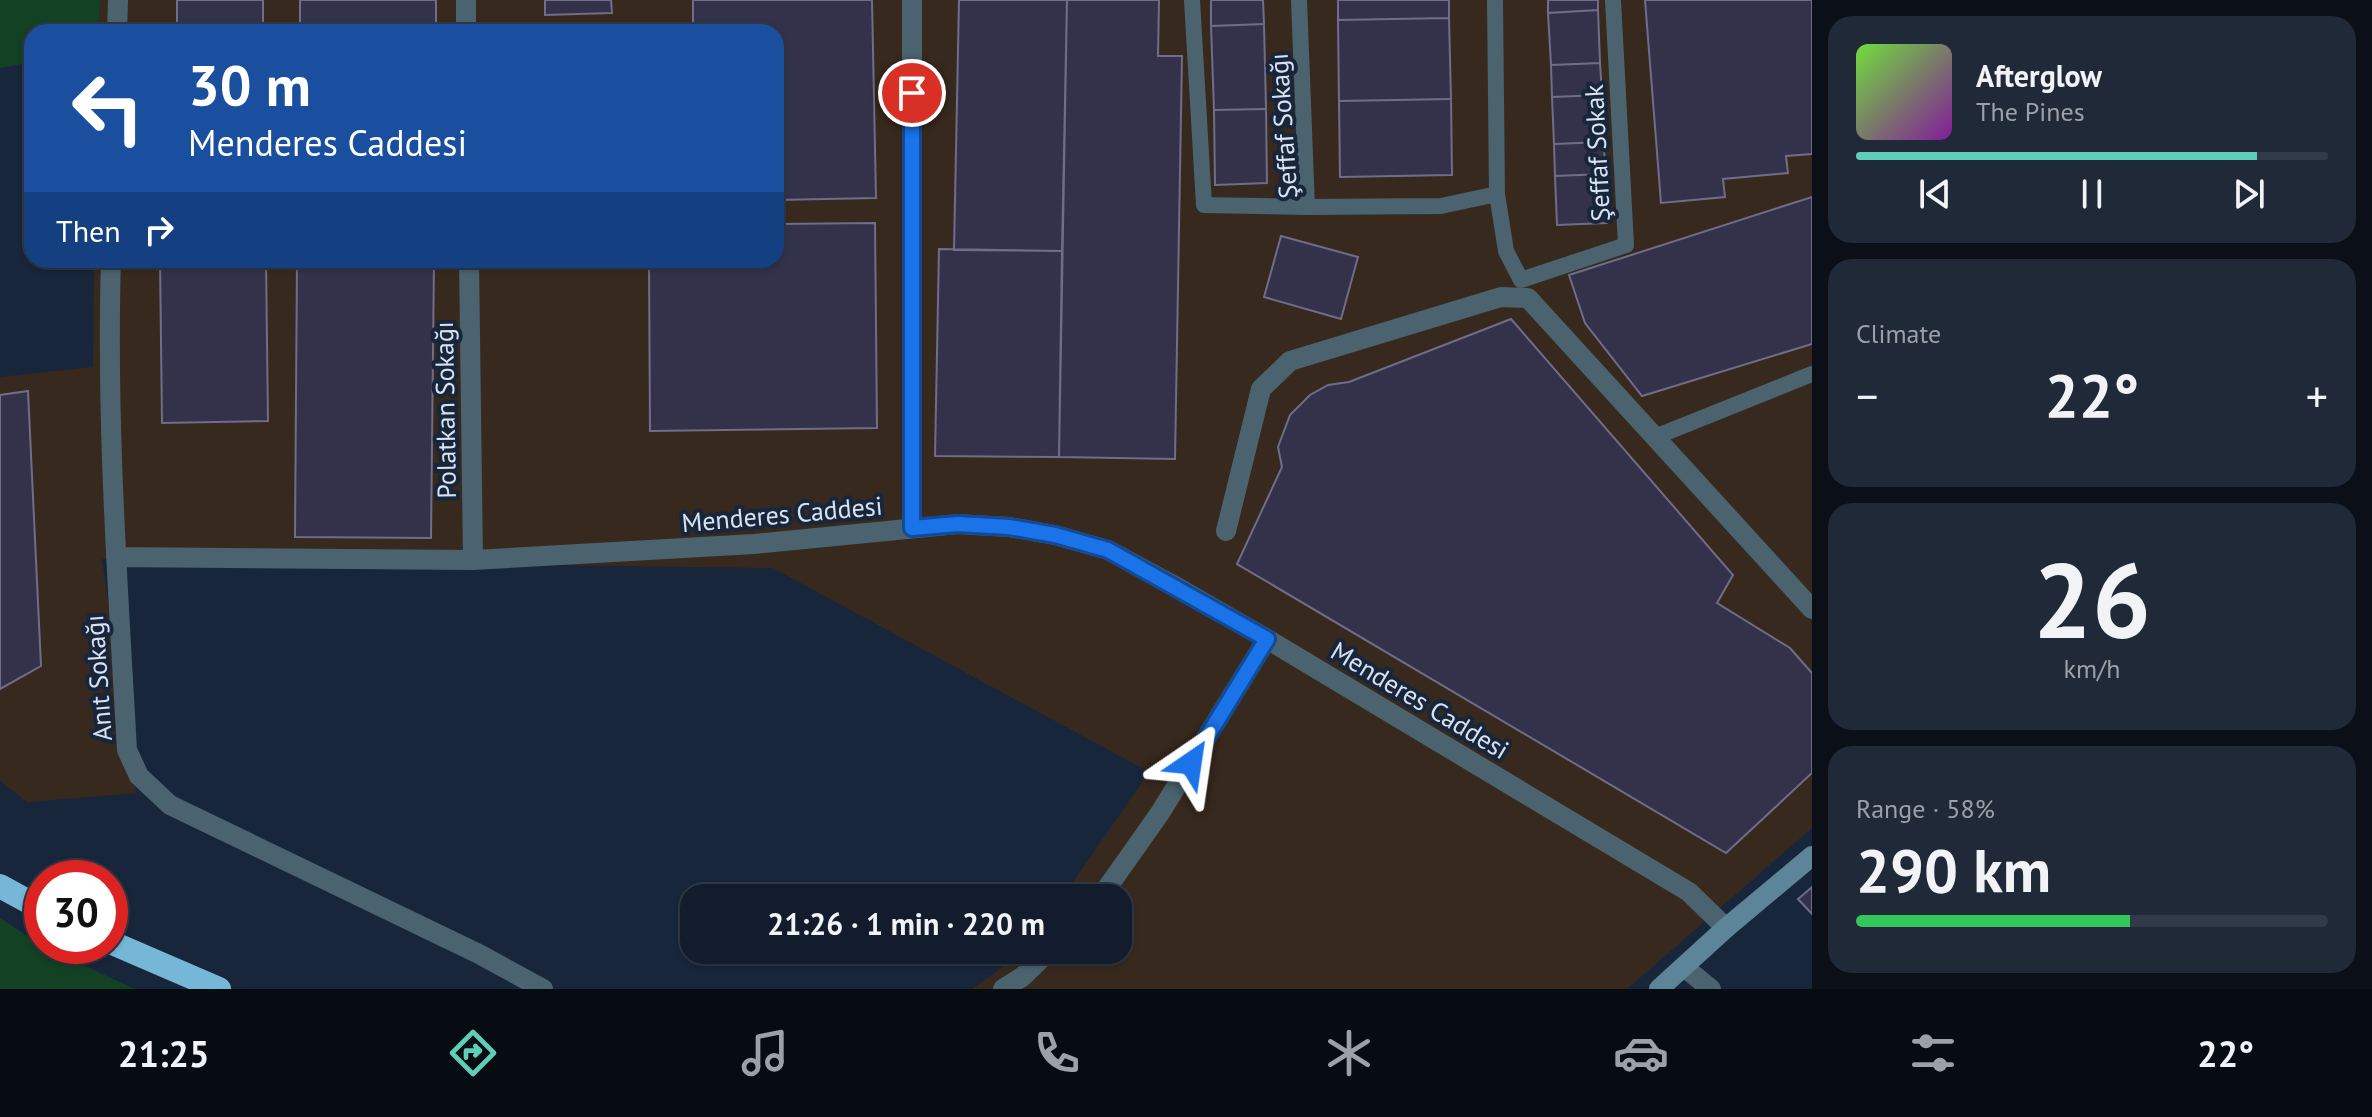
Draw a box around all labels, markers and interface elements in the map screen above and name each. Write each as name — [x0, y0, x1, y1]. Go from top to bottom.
text: 30 m — [188, 49, 311, 121]
street label: Şeffaf Sokağı — [1261, 52, 1305, 200]
icon: left — [56, 56, 160, 160]
text: Afterglow — [1976, 56, 2102, 95]
pin — [878, 59, 946, 127]
icon: arrive — [890, 71, 934, 115]
street label: Şeffaf Sokak — [1577, 83, 1617, 222]
text: The Pines — [1976, 95, 2085, 128]
text: Menderes Caddesi — [188, 119, 467, 166]
icon: previous — [1913, 172, 1957, 216]
icon: pause — [2070, 172, 2114, 216]
icon: next — [2227, 172, 2271, 216]
icon: right — [137, 208, 181, 252]
text: Then — [56, 211, 121, 250]
text: Climate — [1856, 317, 1941, 350]
street label: Polatkan Sokağı — [427, 321, 463, 499]
text: 22° — [2045, 356, 2139, 434]
text: − — [1856, 367, 1878, 424]
text: + — [2306, 367, 2328, 424]
street label: Menderes Caddesi — [680, 489, 884, 539]
text: 26 — [2033, 532, 2151, 667]
street label: Anıt Sokağı — [77, 614, 119, 742]
street label: Menderes Caddesi — [1325, 634, 1515, 766]
text: km/h — [2064, 652, 2121, 685]
position arrow — [1149, 721, 1233, 805]
text: Range · 58% — [1856, 792, 1995, 825]
text: 290 km — [1856, 831, 2051, 909]
speed limit sign: 30 — [24, 860, 128, 964]
text: 21:26 · 1 min · 220 m — [767, 904, 1045, 943]
icon: directions — [445, 1025, 501, 1081]
icon: music — [737, 1025, 793, 1081]
icon: phone — [1029, 1025, 1085, 1081]
icon: climate — [1321, 1025, 1377, 1081]
icon: car — [1613, 1025, 1669, 1081]
icon: filters — [1905, 1025, 1961, 1081]
text: 21:25 — [118, 1030, 209, 1077]
text: 22° — [2197, 1030, 2254, 1077]

